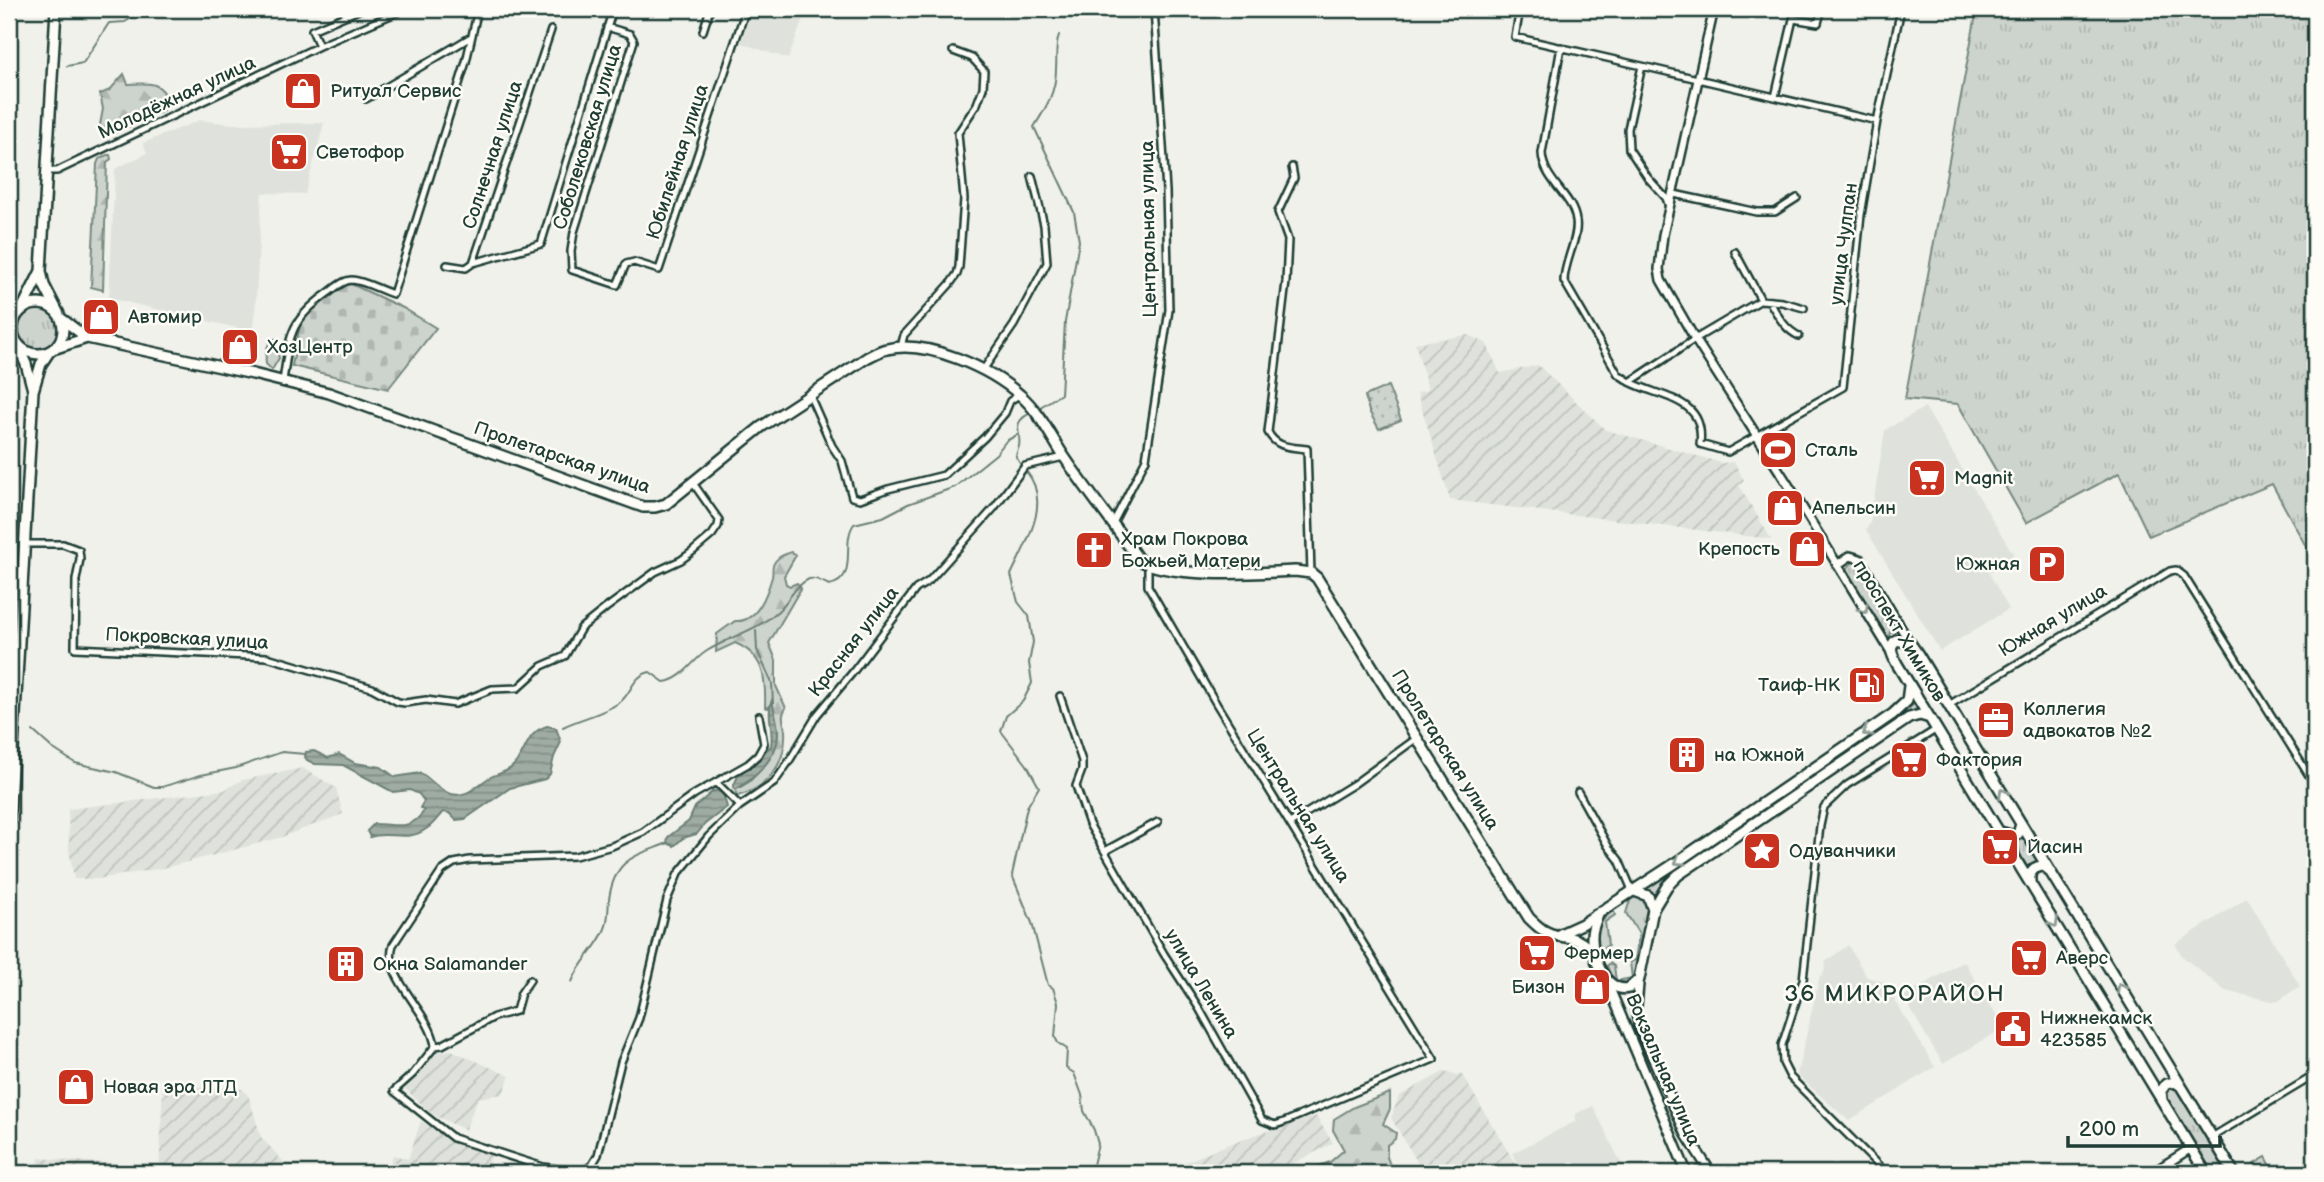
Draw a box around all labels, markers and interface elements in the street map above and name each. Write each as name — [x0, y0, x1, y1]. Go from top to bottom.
street label: Соболековская улица — [549, 42, 627, 232]
street label: Молодёжная улица — [95, 51, 259, 145]
shop icon: Ритуал Сервис — [282, 70, 324, 112]
street label: Солнечная улица — [458, 78, 528, 232]
place label: Ритуал Сервис — [330, 80, 462, 103]
street label: Юбилейная улица — [642, 81, 714, 243]
supermarket icon: Светофор — [268, 131, 310, 173]
street label: Центральная улица — [1136, 140, 1162, 318]
place label: Светофор — [316, 141, 405, 164]
street label: улица Чулпан — [1825, 182, 1863, 306]
shop icon: Автомир — [80, 296, 122, 338]
place label: Автомир — [127, 306, 202, 329]
shop icon: ХозЦентр — [219, 326, 261, 368]
place label: ХозЦентр — [267, 336, 353, 359]
street label: Пролетарская улица — [471, 417, 653, 499]
sports icon: Сталь — [1757, 429, 1799, 471]
place label: Сталь — [1805, 439, 1858, 462]
supermarket icon: Magnit — [1906, 457, 1948, 499]
place label: Magnit — [1954, 467, 2013, 490]
shop icon: Апельсин — [1764, 487, 1806, 529]
place label: Апельсин — [1811, 497, 1896, 520]
place label: Храм Покрова Божьей Матери — [1121, 528, 1261, 573]
shop icon: Крепость — [1786, 528, 1828, 570]
church icon: Храм Покрова Божьей Матери — [1073, 529, 1115, 571]
place label: Крепость — [1698, 538, 1781, 561]
parking icon: Южная — [2026, 543, 2068, 585]
place label: Южная — [1956, 553, 2020, 576]
street label: проспект Химиков — [1848, 556, 1950, 706]
street label: Южная улица — [1995, 580, 2111, 662]
street label: Красная улица — [804, 582, 904, 702]
one-way arrow — [1855, 602, 1868, 615]
street label: Покровская улица — [105, 623, 269, 655]
fuel station icon: Таиф-НК — [1846, 664, 1888, 706]
street label: Пролетарская улица — [1386, 665, 1504, 835]
place label: Таиф-НК — [1758, 674, 1841, 697]
place label: Коллегия адвокатов №2 — [2023, 698, 2152, 743]
office icon: Коллегия адвокатов №2 — [1975, 699, 2017, 741]
one-way arrow — [1862, 724, 1875, 736]
street label: Центральная улица — [1241, 725, 1355, 887]
building icon: на Южной — [1666, 734, 1708, 776]
supermarket icon: Фактория — [1888, 739, 1930, 781]
place label: на Южной — [1714, 744, 1805, 767]
place label: Фактория — [1936, 749, 2022, 772]
one-way arrow — [1998, 788, 2011, 801]
supermarket icon: Йасин — [1979, 826, 2021, 868]
place icon: Одуванчики — [1741, 830, 1783, 872]
place label: Йасин — [2027, 836, 2083, 859]
place label: Одуванчики — [1789, 840, 1896, 863]
one-way arrow — [1674, 852, 1687, 865]
one-way arrow — [2046, 915, 2059, 928]
street label: улица Ленина — [1159, 925, 1243, 1043]
supermarket icon: Фермер — [1516, 932, 1558, 974]
supermarket icon: Аверс — [2008, 937, 2050, 979]
place label: Фермер — [1564, 942, 1634, 965]
building icon: Окна Salamander — [325, 943, 367, 985]
place label: Аверс — [2055, 947, 2109, 970]
place label: Окна Salamander — [373, 953, 528, 976]
shop icon: Бизон — [1571, 966, 1613, 1008]
place label: Бизон — [1511, 976, 1565, 999]
district label: 36 МИКРОРАЙОН — [1784, 980, 2006, 1008]
one-way arrow — [2117, 982, 2130, 995]
street label: Вокзальная улица — [1621, 991, 1705, 1149]
place label: Нижнекамск 423585 — [2040, 1007, 2152, 1052]
public building icon: Нижнекамск 423585 — [1992, 1008, 2034, 1050]
shop icon: Новая эра ЛТД — [55, 1066, 97, 1108]
place label: Новая эра ЛТД — [103, 1076, 237, 1099]
scale bar — [2068, 1105, 2221, 1149]
text: 200 m — [2079, 1117, 2139, 1142]

